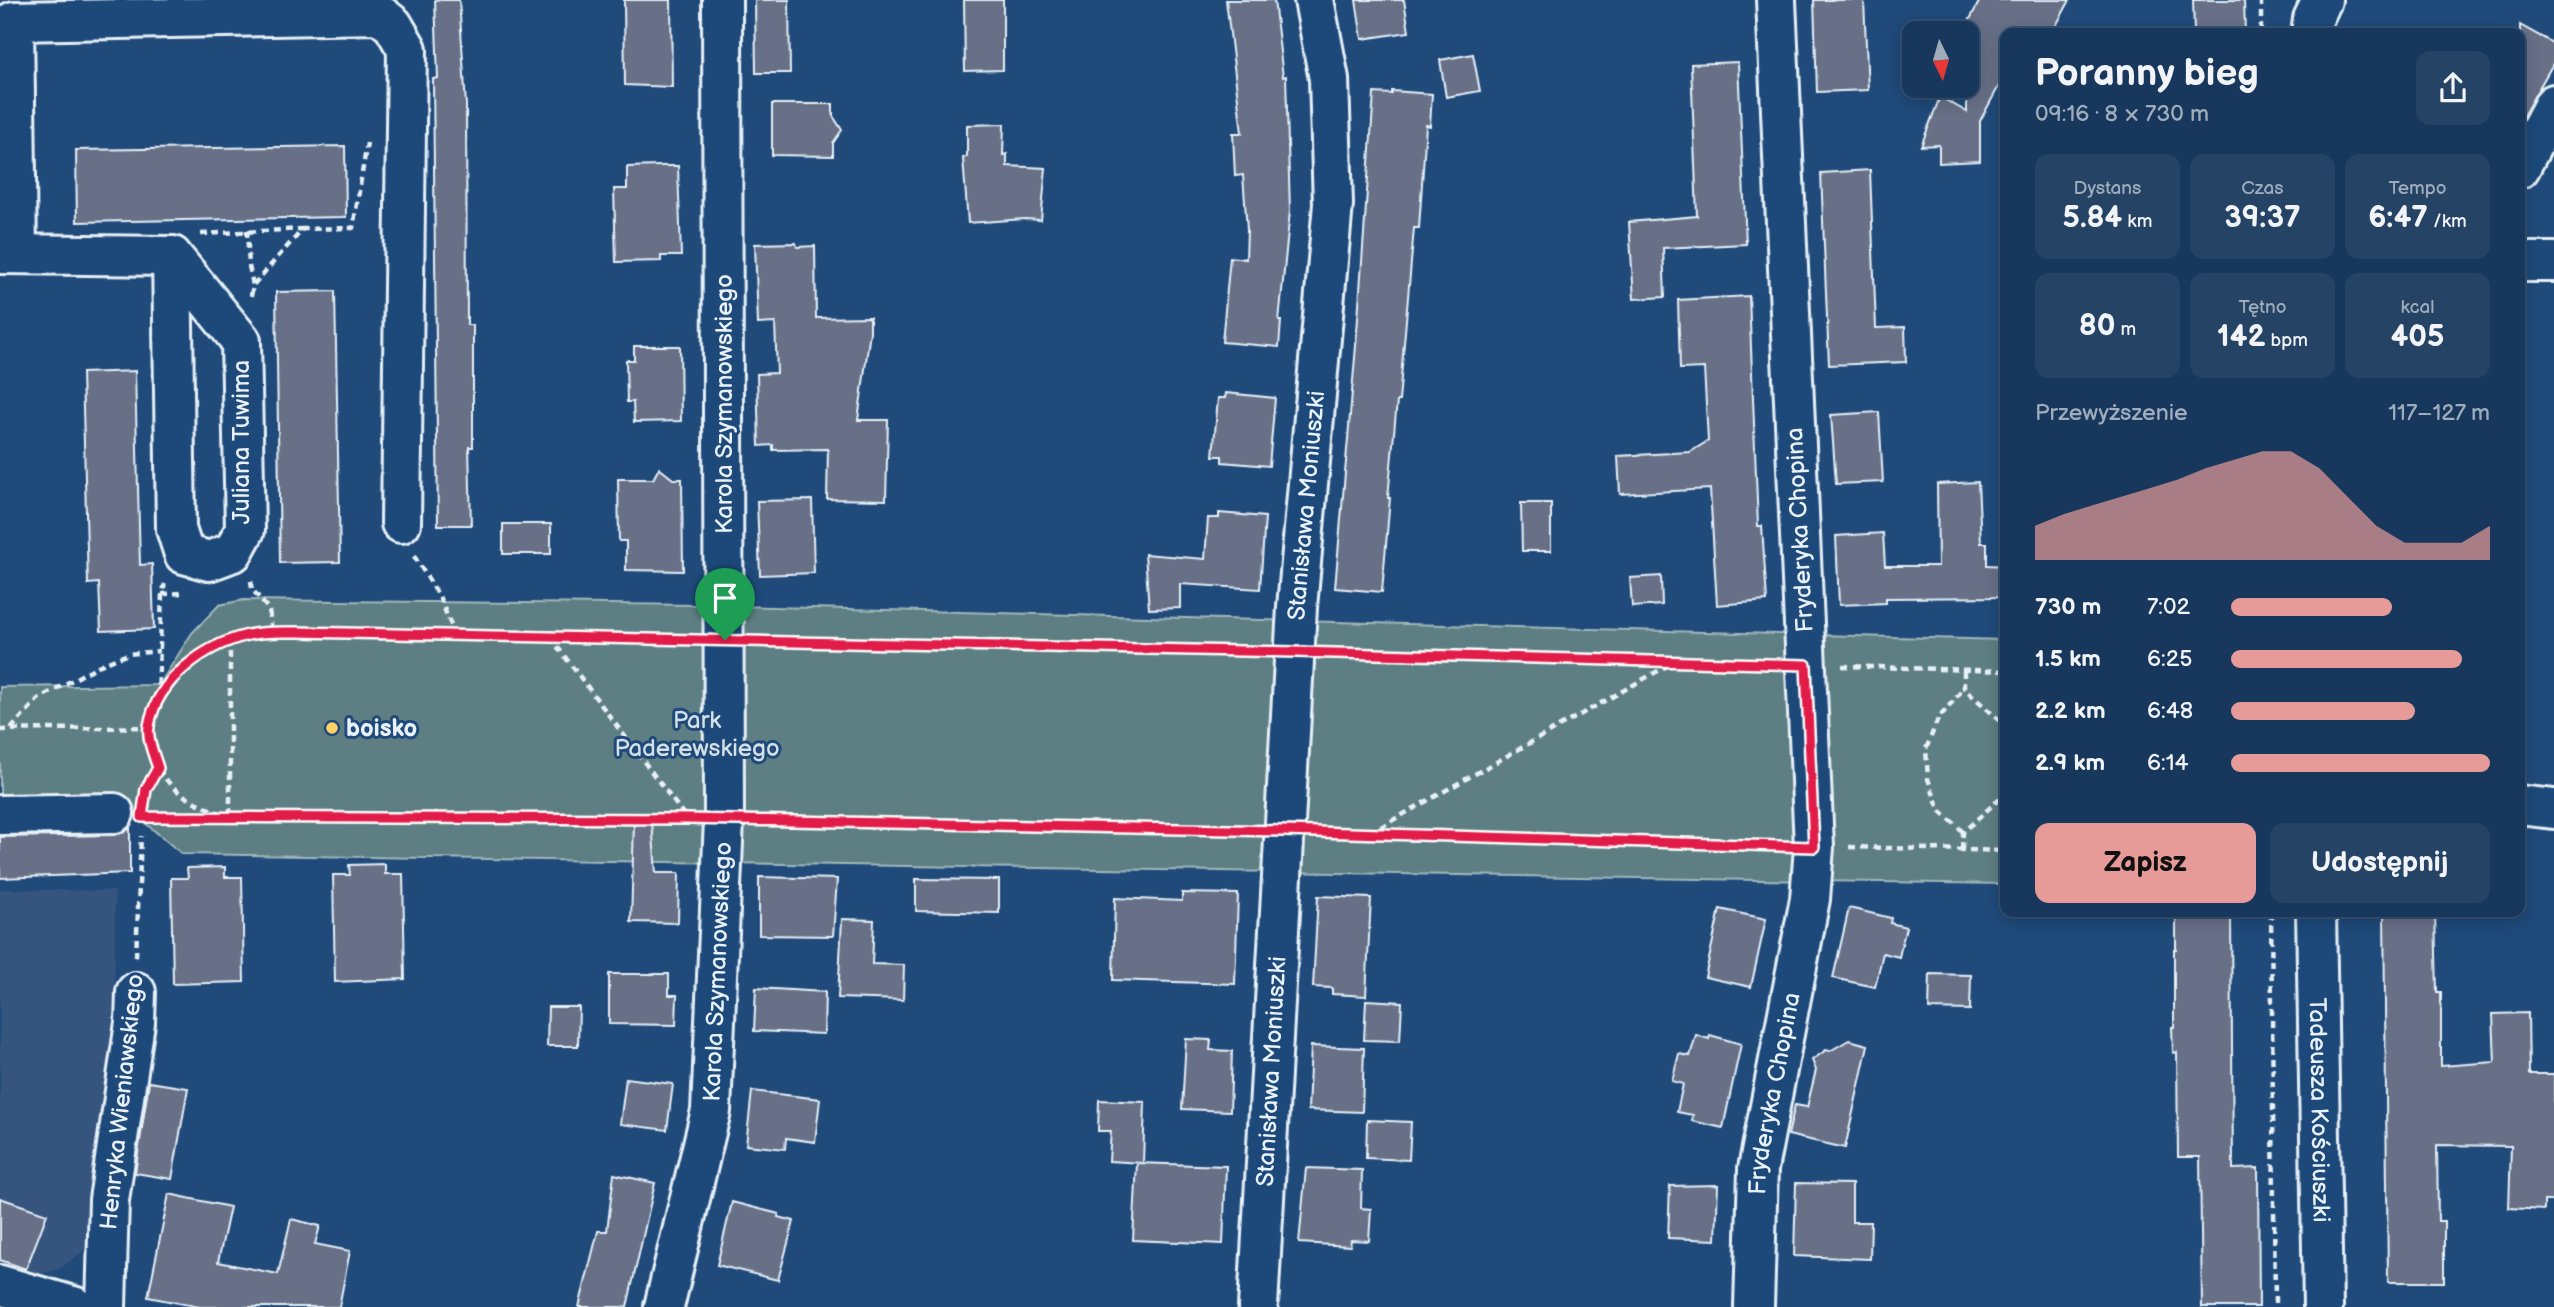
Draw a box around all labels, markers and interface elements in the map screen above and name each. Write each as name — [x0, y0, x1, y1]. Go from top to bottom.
north arrow — [1902, 21, 1979, 98]
map controls — [1902, 21, 1979, 98]
text: Poranny bieg — [2035, 51, 2259, 96]
button: share — [2416, 51, 2490, 125]
text: 09:16 · 8 × 730 m — [2035, 100, 2209, 128]
text: Dystans — [2074, 177, 2141, 200]
text: Czas — [2241, 177, 2284, 200]
text: Tempo — [2388, 177, 2447, 200]
text: 5.84 — [2063, 200, 2122, 236]
text: 39:37 — [2224, 200, 2301, 236]
text: 6:47 — [2368, 200, 2428, 236]
text: km — [2122, 210, 2152, 233]
text: /km — [2428, 210, 2467, 233]
street label: Karola Szymanowskiego — [710, 274, 739, 534]
text: Tętno — [2238, 296, 2287, 319]
text: kcal — [2400, 296, 2435, 319]
text: 80 — [2079, 308, 2115, 344]
text: m — [2115, 318, 2136, 341]
text: 142 — [2217, 319, 2265, 355]
text: 405 — [2391, 319, 2444, 355]
text: bpm — [2265, 329, 2308, 352]
street label: Juliana Tuwima — [227, 360, 256, 524]
street label: Stanisława Moniuszki — [1282, 389, 1331, 621]
text: Przewyższenie — [2035, 399, 2188, 427]
text: 117–127 m — [2388, 399, 2490, 427]
street label: Fryderyka Chopina — [1780, 427, 1820, 633]
pin — [695, 568, 755, 640]
icon: arrive — [706, 579, 744, 617]
text: 730 m — [2035, 593, 2101, 621]
text: 7:02 — [2147, 593, 2190, 621]
text: 1.5 km — [2035, 645, 2101, 673]
text: 6:25 — [2147, 645, 2192, 673]
text: 2.2 km — [2035, 697, 2106, 725]
text: 6:48 — [2147, 697, 2193, 725]
park label: Park Paderewskiego — [614, 706, 780, 763]
place label: boisko — [346, 714, 417, 743]
marker: boisko — [324, 720, 340, 736]
text: 2.9 km — [2035, 749, 2105, 777]
text: 6:14 — [2147, 749, 2189, 777]
button: Zapisz — [2035, 823, 2256, 903]
button: Udostępnij — [2270, 823, 2490, 903]
street label: Karola Szymanowskiego — [697, 841, 738, 1102]
street label: Stanisława Moniuszki — [1250, 955, 1292, 1187]
street label: Henryka Wieniawskiego — [94, 973, 150, 1231]
street label: Fryderyka Chopina — [1743, 990, 1806, 1195]
street label: Tadeusza Kościuszki — [2303, 997, 2336, 1223]

